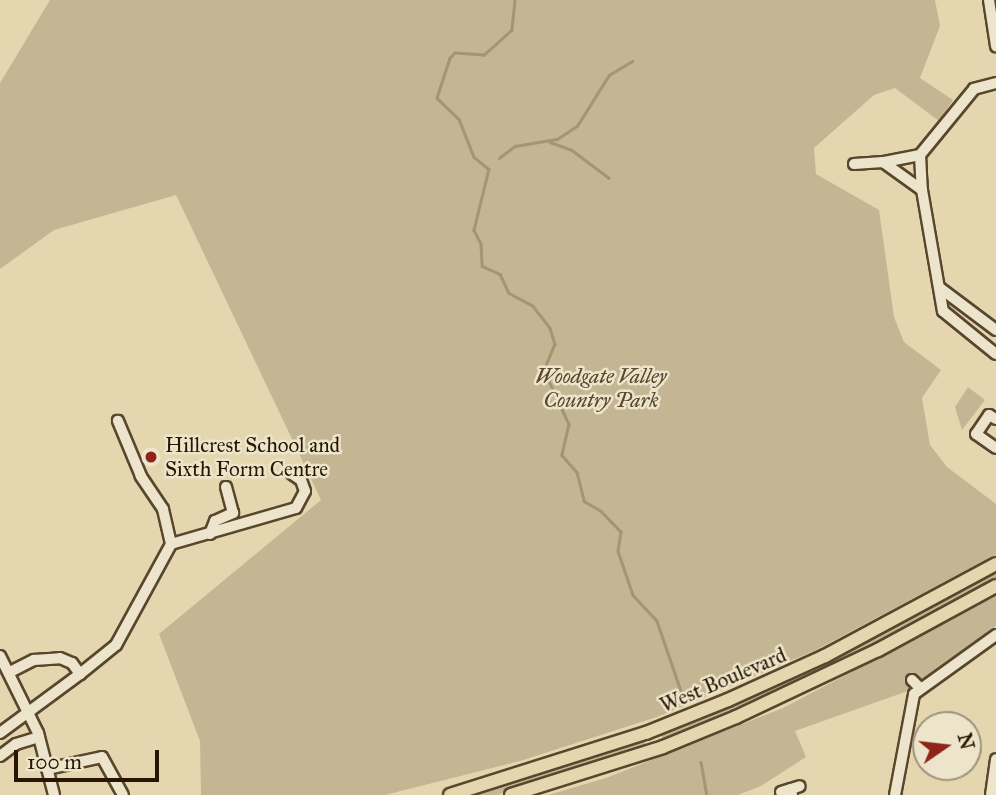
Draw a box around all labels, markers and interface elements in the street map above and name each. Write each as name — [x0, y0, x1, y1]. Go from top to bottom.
park label: Woodgate Valley Country Park — [535, 363, 667, 413]
place label: Hillcrest School and Sixth Form Centre — [165, 432, 340, 482]
marker: Hillcrest School and Sixth Form Centre — [143, 449, 159, 465]
street label: West Boulevard — [656, 642, 790, 718]
north arrow — [912, 711, 982, 781]
text: N — [953, 731, 979, 752]
scale bar — [18, 736, 163, 780]
text: 100 m — [27, 749, 82, 775]

